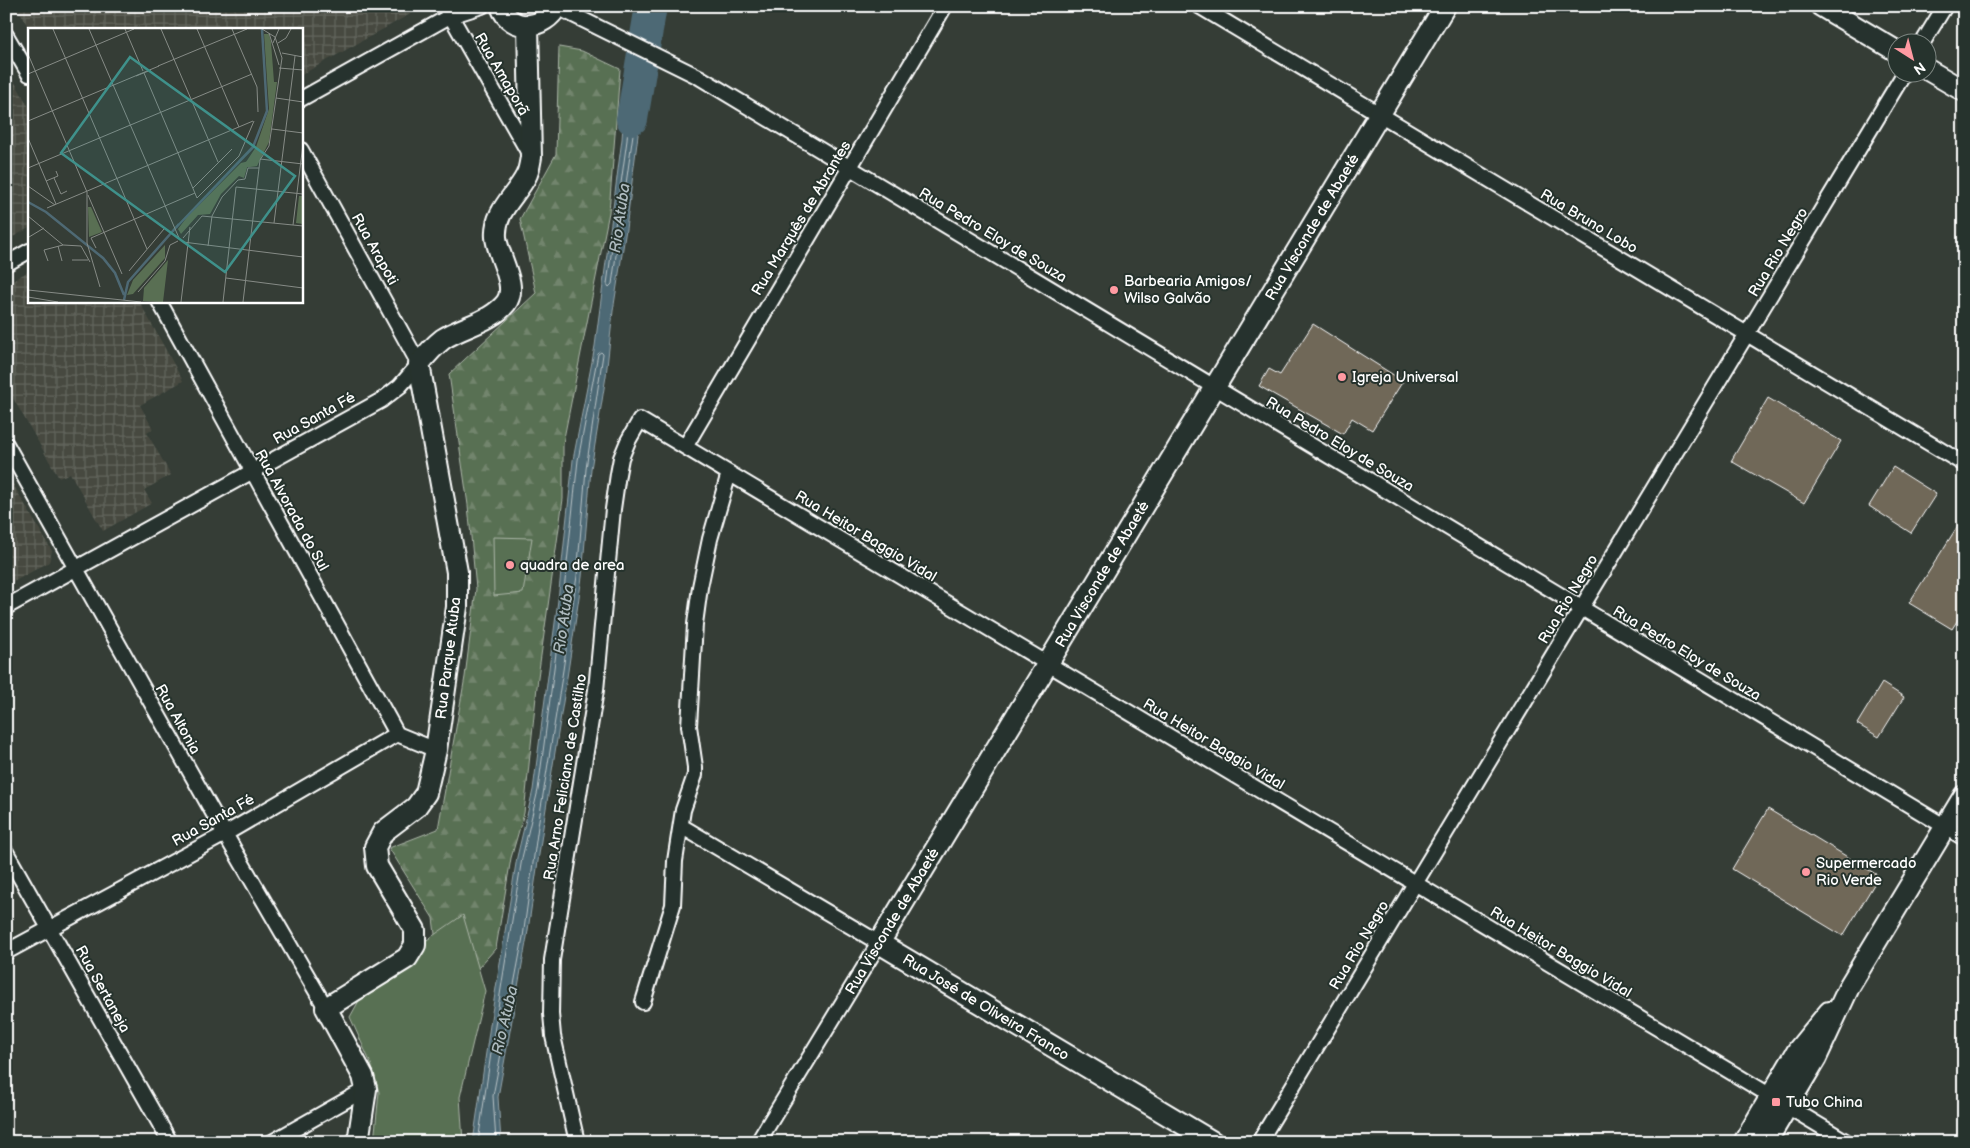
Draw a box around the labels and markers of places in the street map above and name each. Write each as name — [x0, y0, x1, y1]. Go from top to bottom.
place label: Barbearia Amigos/ Wilso Galvão — [1124, 272, 1252, 308]
marker: Barbearia Amigos/ Wilso Galvão — [1108, 284, 1120, 296]
place label: Igreja Universal — [1352, 368, 1458, 387]
marker: Igreja Universal — [1336, 371, 1348, 383]
place label: quadra de area — [520, 556, 624, 575]
marker: quadra de area — [504, 559, 516, 571]
place label: Supermercado Rio Verde — [1816, 854, 1916, 890]
marker: Supermercado Rio Verde — [1800, 866, 1812, 878]
place label: Tubo China — [1786, 1093, 1863, 1112]
marker: Tubo China — [1770, 1096, 1782, 1108]

